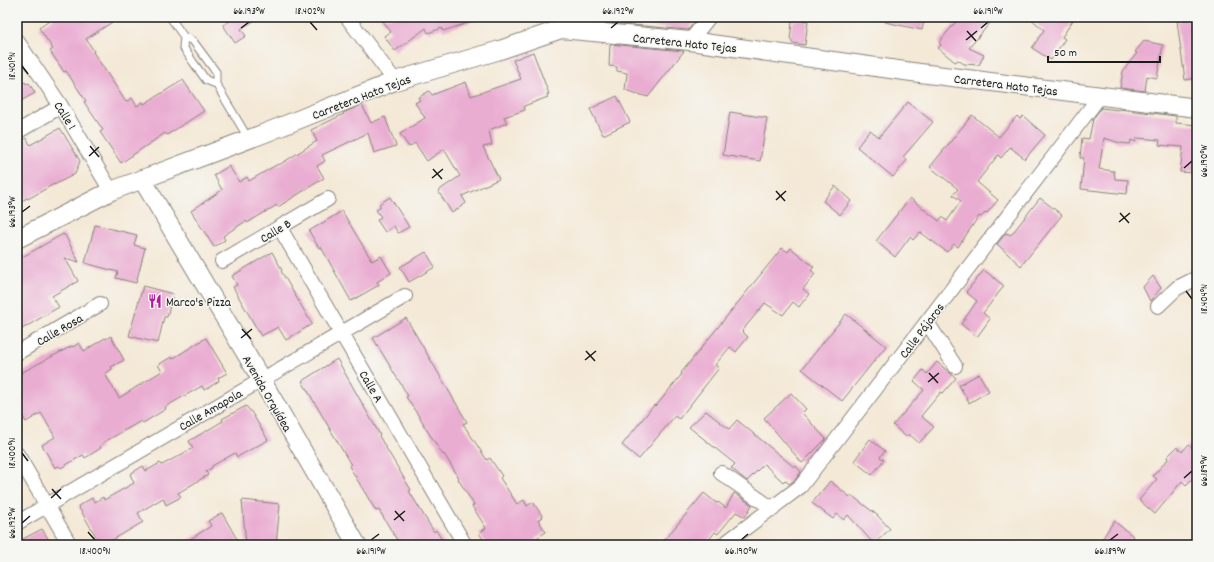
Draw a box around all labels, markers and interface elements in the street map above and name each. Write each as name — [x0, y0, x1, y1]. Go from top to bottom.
text: 66.193°W — [233, 5, 265, 19]
text: 18.402°N — [295, 5, 325, 19]
text: 66.192°W — [602, 5, 634, 19]
text: 66.191°W — [973, 5, 1003, 19]
street label: Carretera Hato Tejas — [632, 30, 738, 59]
scale bar — [1048, 38, 1160, 64]
text: 50 m — [1054, 45, 1077, 62]
text: 18.401°N — [6, 52, 20, 80]
street label: Carretera Hato Tejas — [310, 71, 414, 126]
street label: Carretera Hato Tejas — [953, 71, 1059, 102]
street label: Calle 1 — [48, 98, 80, 134]
text: 66.190°W — [1198, 144, 1212, 177]
text: 66.193°W — [6, 196, 20, 228]
street label: Calle B — [257, 215, 296, 249]
text: 18.404°N — [1198, 284, 1212, 314]
restaurant icon: Marco's Pizza — [147, 293, 163, 309]
place label: Marco's Pizza — [166, 294, 232, 313]
street label: Calle Pájaros — [896, 300, 950, 363]
street label: Calle Rosa — [33, 310, 88, 352]
street label: Avenida Orquídea — [236, 352, 296, 437]
street label: Calle A — [353, 368, 387, 407]
street label: Calle Amapola — [176, 385, 247, 437]
text: 18.400°N — [6, 437, 20, 469]
text: 66.189°W — [1198, 455, 1212, 487]
text: 66.192°W — [6, 507, 20, 539]
text: 18.400°N — [79, 545, 111, 559]
text: 66.191°W — [356, 545, 386, 559]
text: 66.190°W — [725, 545, 758, 559]
text: 66.189°W — [1094, 545, 1126, 559]

